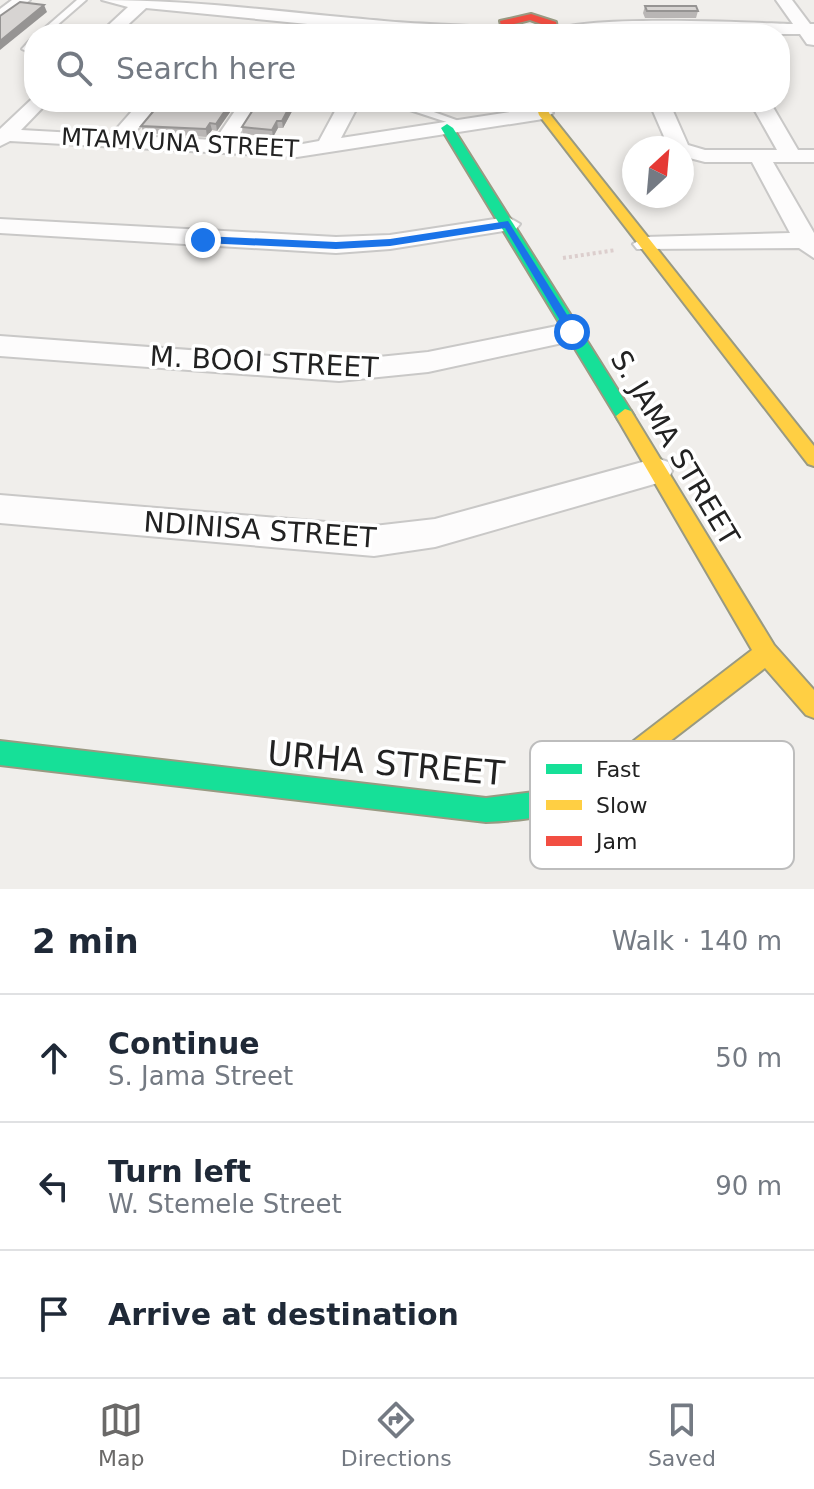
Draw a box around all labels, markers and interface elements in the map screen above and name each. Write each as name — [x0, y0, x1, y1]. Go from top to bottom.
search box — [24, 24, 790, 112]
icon: search — [52, 46, 96, 90]
text: Search here — [116, 51, 296, 86]
street label: MTAMVUNA STREET — [60, 123, 300, 163]
north arrow — [622, 136, 694, 208]
route end — [185, 222, 221, 258]
route start — [554, 314, 590, 350]
street label: M. BOOI STREET — [149, 340, 380, 385]
street label: S. JAMA STREET — [604, 345, 747, 552]
street label: NDINISA STREET — [143, 505, 378, 555]
street label: URHA STREET — [266, 733, 506, 793]
legend — [530, 741, 794, 869]
text: Fast — [596, 757, 641, 782]
text: Slow — [596, 793, 648, 818]
text: Jam — [594, 829, 637, 854]
text: 2 min — [32, 921, 139, 961]
text: Walk · 140 m — [612, 926, 782, 956]
text: Continue — [108, 1026, 260, 1061]
icon: ahead — [32, 1036, 76, 1080]
text: 50 m — [715, 1043, 782, 1073]
text: S. Jama Street — [108, 1061, 293, 1091]
text: Turn left — [108, 1154, 251, 1189]
icon: left — [32, 1164, 76, 1208]
text: 90 m — [715, 1171, 782, 1201]
text: W. Stemele Street — [108, 1189, 342, 1219]
icon: arrive — [32, 1292, 76, 1336]
text: Arrive at destination — [108, 1297, 459, 1332]
tab: Map — [98, 1398, 145, 1471]
tab: Directions — [341, 1398, 452, 1471]
tab: Saved — [648, 1398, 716, 1471]

